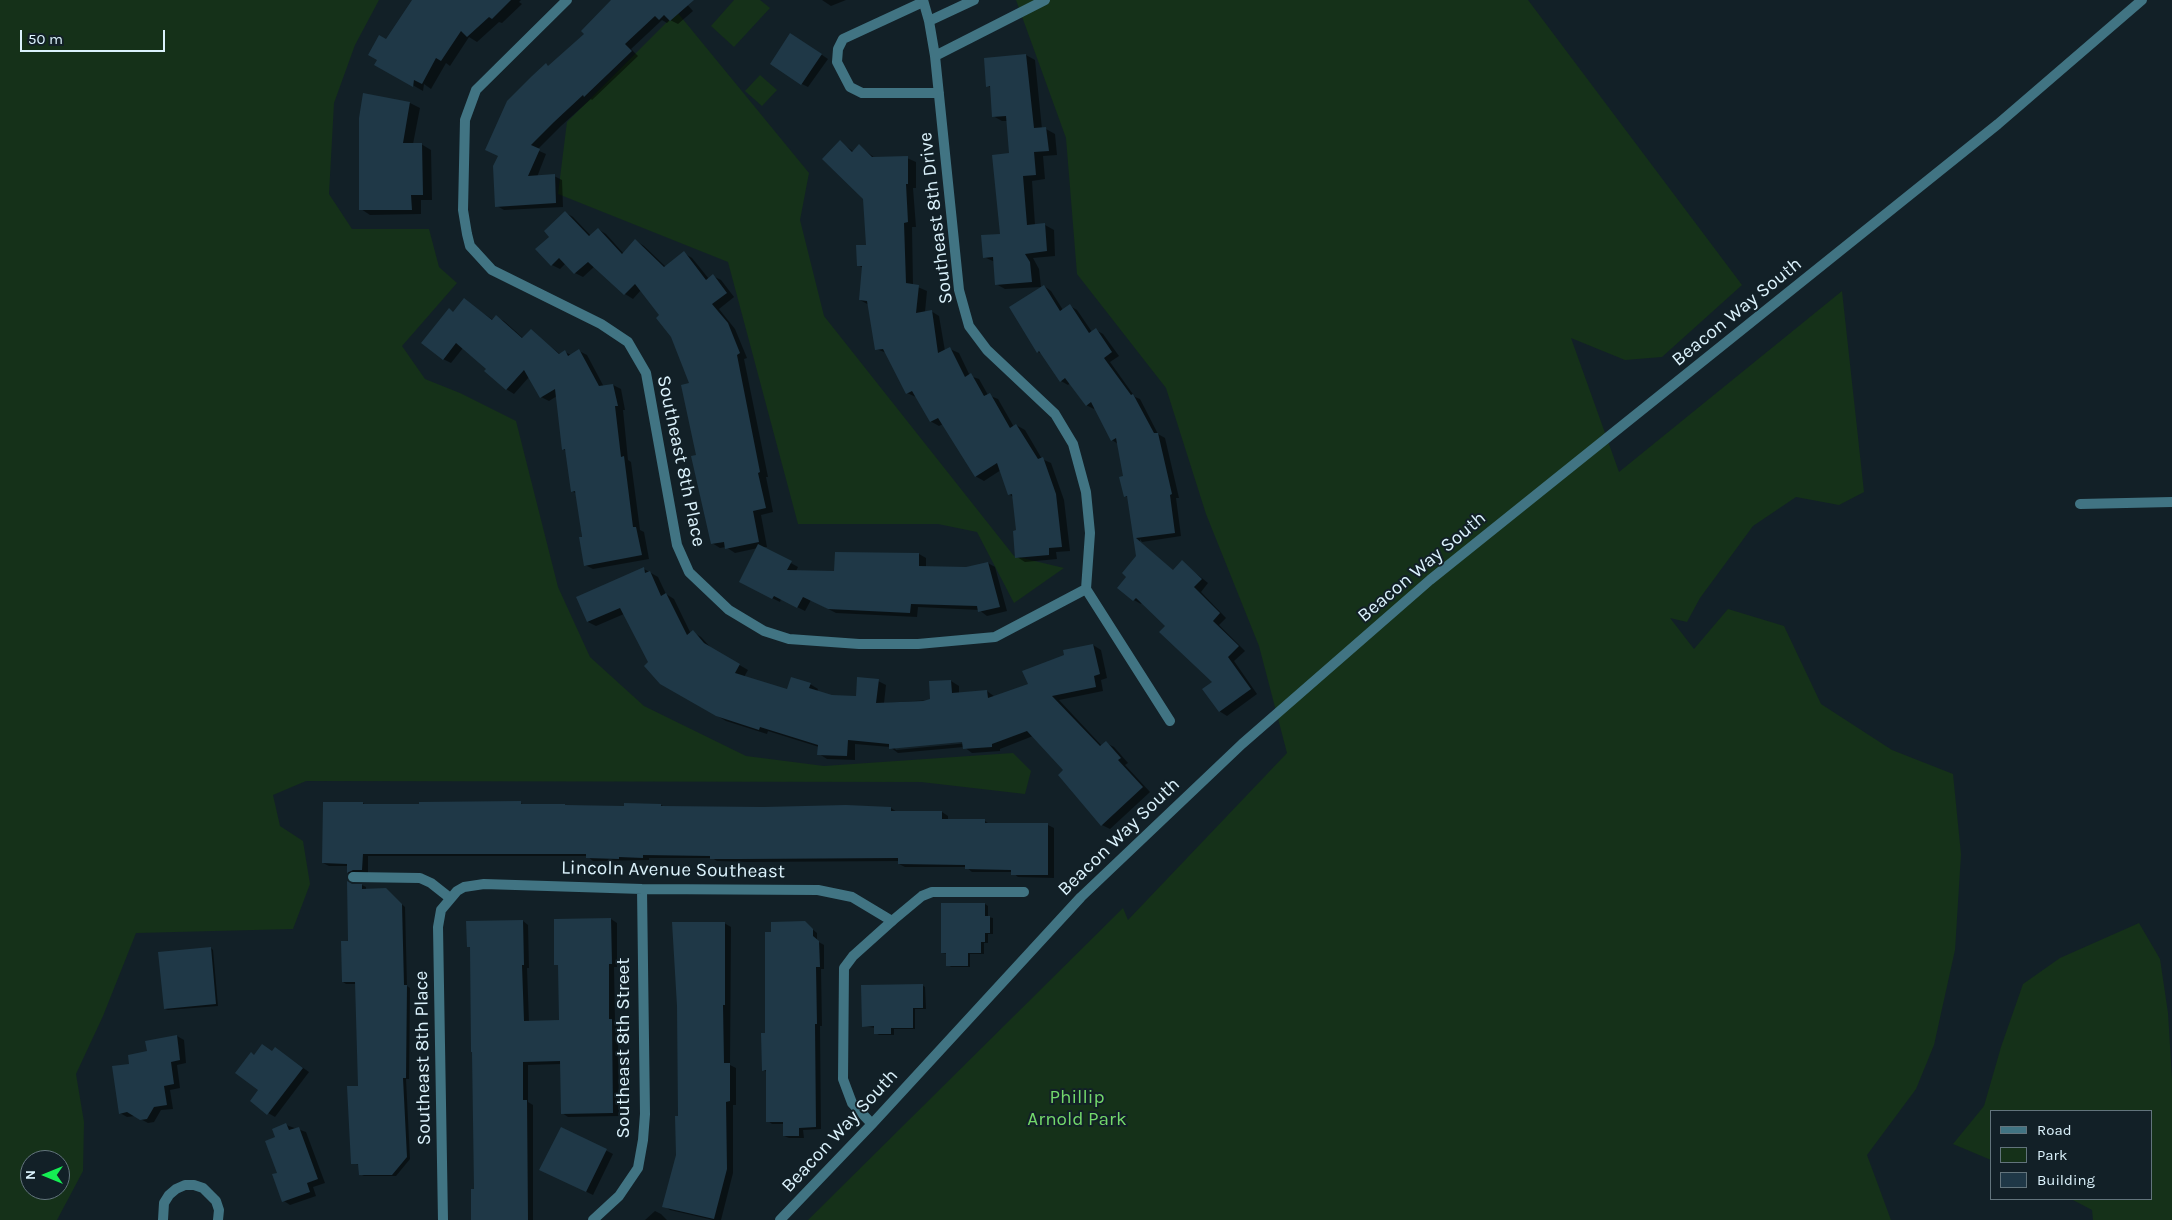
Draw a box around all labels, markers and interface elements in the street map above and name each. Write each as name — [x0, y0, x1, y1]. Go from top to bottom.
scale bar — [22, 20, 168, 52]
text: 50 m — [28, 30, 63, 48]
street label: Southeast 8th Drive — [914, 131, 958, 305]
street label: Beacon Way South — [1668, 253, 1806, 371]
street label: Southeast 8th Place — [652, 373, 710, 549]
street label: Beacon Way South — [1353, 507, 1491, 627]
street label: Beacon Way South — [1053, 773, 1185, 901]
street label: Lincoln Avenue Southeast — [561, 857, 785, 883]
street label: Southeast 8th Street — [613, 958, 635, 1138]
street label: Southeast 8th Place — [410, 971, 436, 1145]
street label: Beacon Way South — [777, 1065, 903, 1197]
park label: Phillip Arnold Park — [1027, 1087, 1127, 1131]
legend — [1990, 1110, 2152, 1200]
text: Road — [2037, 1121, 2072, 1139]
text: Park — [2037, 1146, 2067, 1164]
north arrow — [20, 1150, 70, 1200]
text: N — [22, 1170, 39, 1180]
text: Building — [2037, 1171, 2095, 1189]

